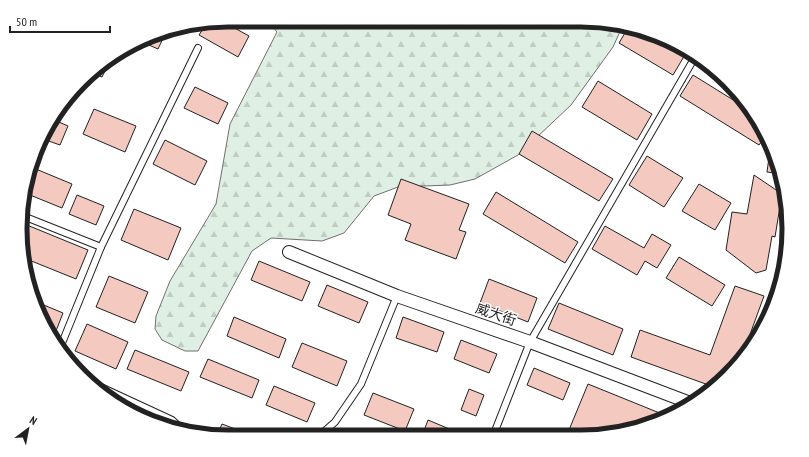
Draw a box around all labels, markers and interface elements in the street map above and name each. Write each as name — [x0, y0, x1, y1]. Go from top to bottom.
scale bar — [10, 8, 110, 34]
text: 50 m — [16, 14, 37, 29]
street label: 威大街 — [473, 299, 519, 329]
north arrow — [8, 409, 48, 449]
text: N — [27, 413, 40, 428]

